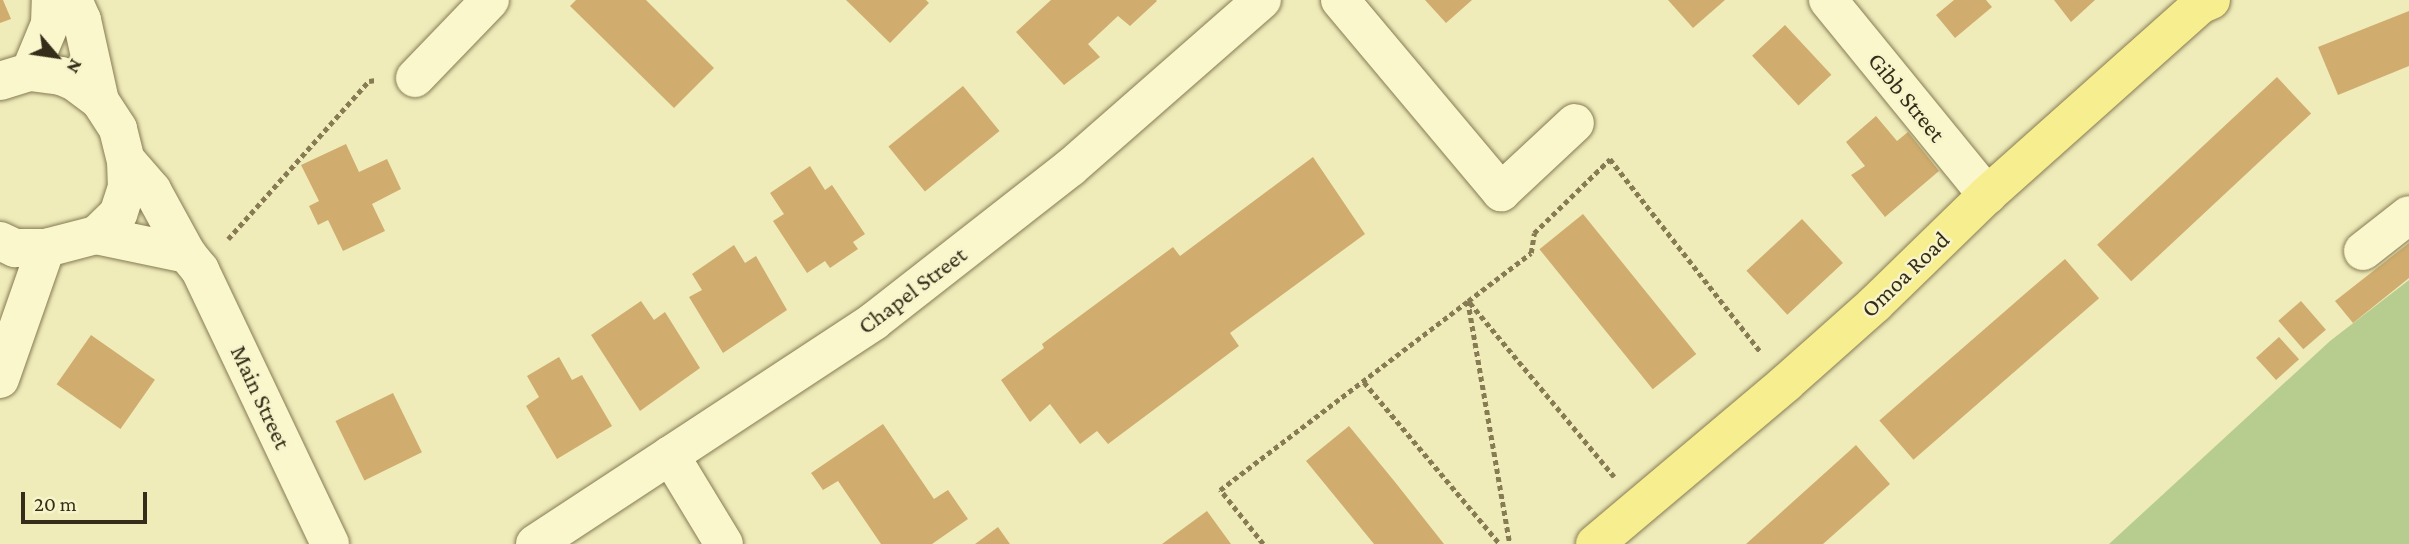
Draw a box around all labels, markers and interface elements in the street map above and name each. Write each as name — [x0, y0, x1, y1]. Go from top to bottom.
north arrow — [21, 21, 91, 91]
street label: Gibb Street — [1862, 46, 1952, 148]
text: N — [62, 56, 87, 77]
street label: Omoa Road — [1855, 225, 1955, 323]
street label: Chapel Street — [852, 240, 972, 340]
street label: Main Street — [225, 341, 297, 453]
scale bar — [24, 477, 150, 522]
text: 20 m — [34, 492, 77, 516]

